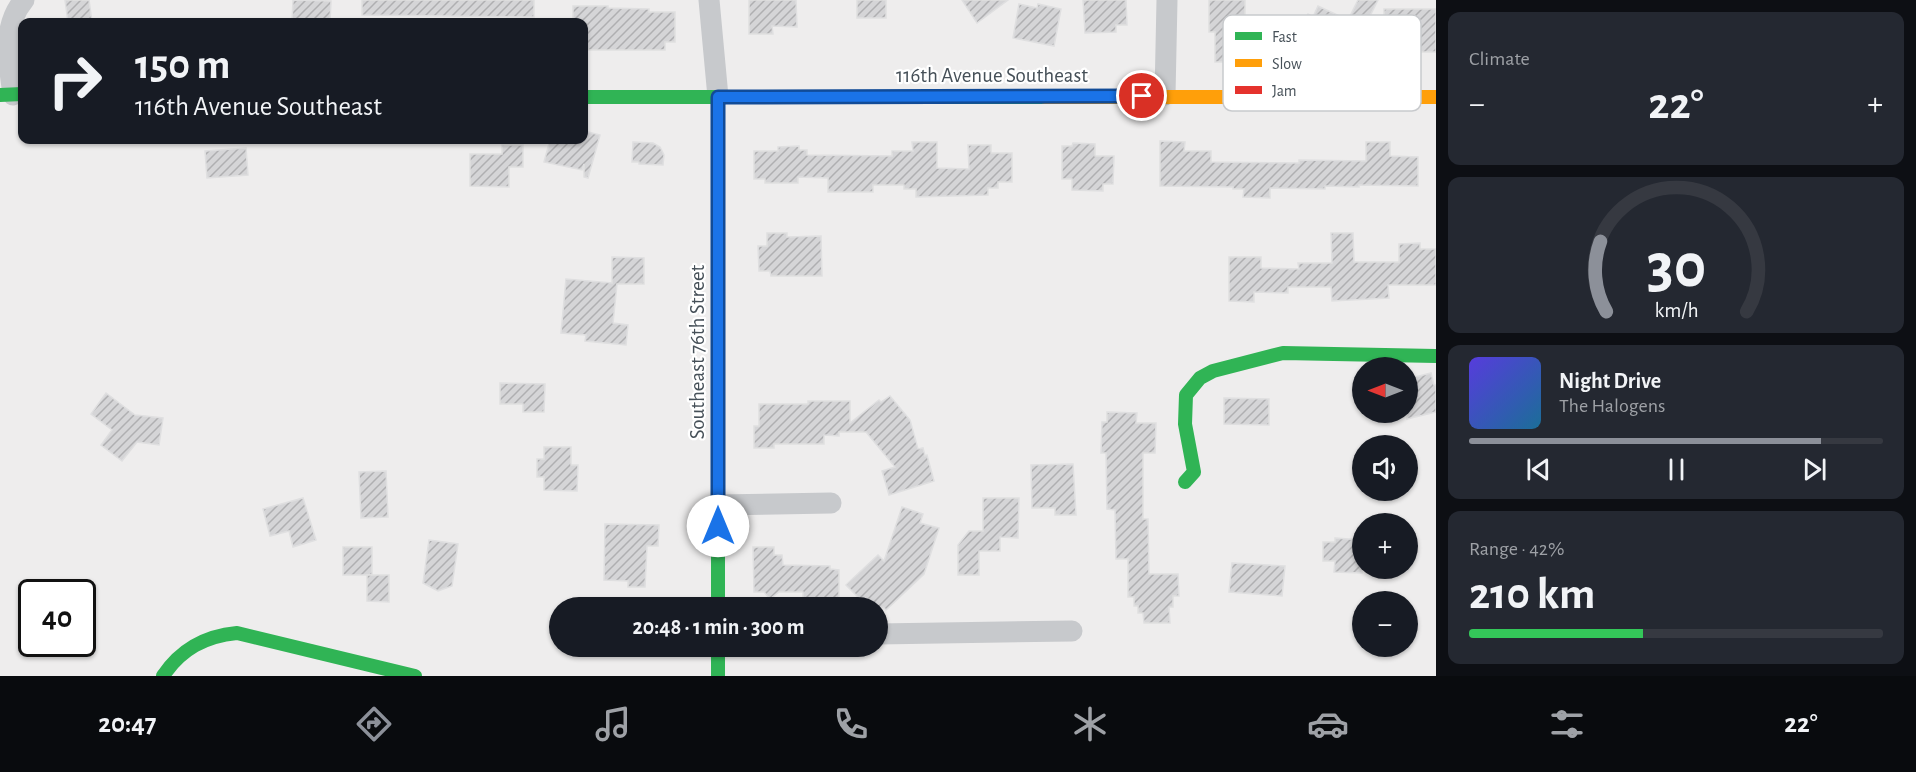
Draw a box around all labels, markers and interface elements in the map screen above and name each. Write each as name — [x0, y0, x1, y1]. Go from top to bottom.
legend — [1223, 15, 1421, 111]
text: Fast — [1272, 29, 1297, 45]
icon: right — [36, 42, 114, 120]
text: 150 m — [135, 44, 230, 86]
text: Climate — [1469, 49, 1530, 69]
text: Slow — [1272, 56, 1302, 72]
street label: 116th Avenue Southeast — [896, 65, 1088, 86]
pin — [1116, 70, 1167, 121]
icon: arrive — [1125, 79, 1158, 112]
text: 22° — [1648, 82, 1704, 127]
text: Jam — [1272, 83, 1297, 99]
text: − — [1469, 88, 1485, 121]
text: + — [1867, 88, 1883, 121]
text: 116th Avenue Southeast — [135, 93, 382, 120]
text: 30 — [1646, 237, 1706, 299]
street label: Southeast 76th Street — [687, 264, 708, 439]
text: km/h — [1654, 301, 1698, 322]
north arrow — [1352, 357, 1418, 423]
map controls — [1352, 357, 1418, 657]
text: Night Drive — [1559, 370, 1661, 392]
text: The Halogens — [1559, 396, 1665, 416]
button: sound — [1352, 435, 1418, 501]
icon: previous — [1522, 453, 1555, 486]
icon: pause — [1660, 453, 1693, 486]
icon: next — [1798, 453, 1831, 486]
position arrow — [686, 494, 750, 558]
button: + — [1352, 513, 1418, 579]
text: Range · 42% — [1469, 539, 1564, 559]
text: 210 km — [1469, 572, 1595, 617]
speed limit sign: 40 — [18, 579, 96, 657]
button: − — [1352, 591, 1418, 657]
text: 20:48 · 1 min · 300 m — [633, 616, 805, 638]
icon: directions — [353, 703, 395, 745]
icon: music — [592, 703, 634, 745]
icon: phone — [830, 703, 872, 745]
icon: climate — [1069, 703, 1111, 745]
icon: car — [1307, 703, 1349, 745]
icon: filters — [1546, 703, 1588, 745]
text: 20:47 — [98, 710, 156, 737]
text: 22° — [1784, 710, 1818, 737]

